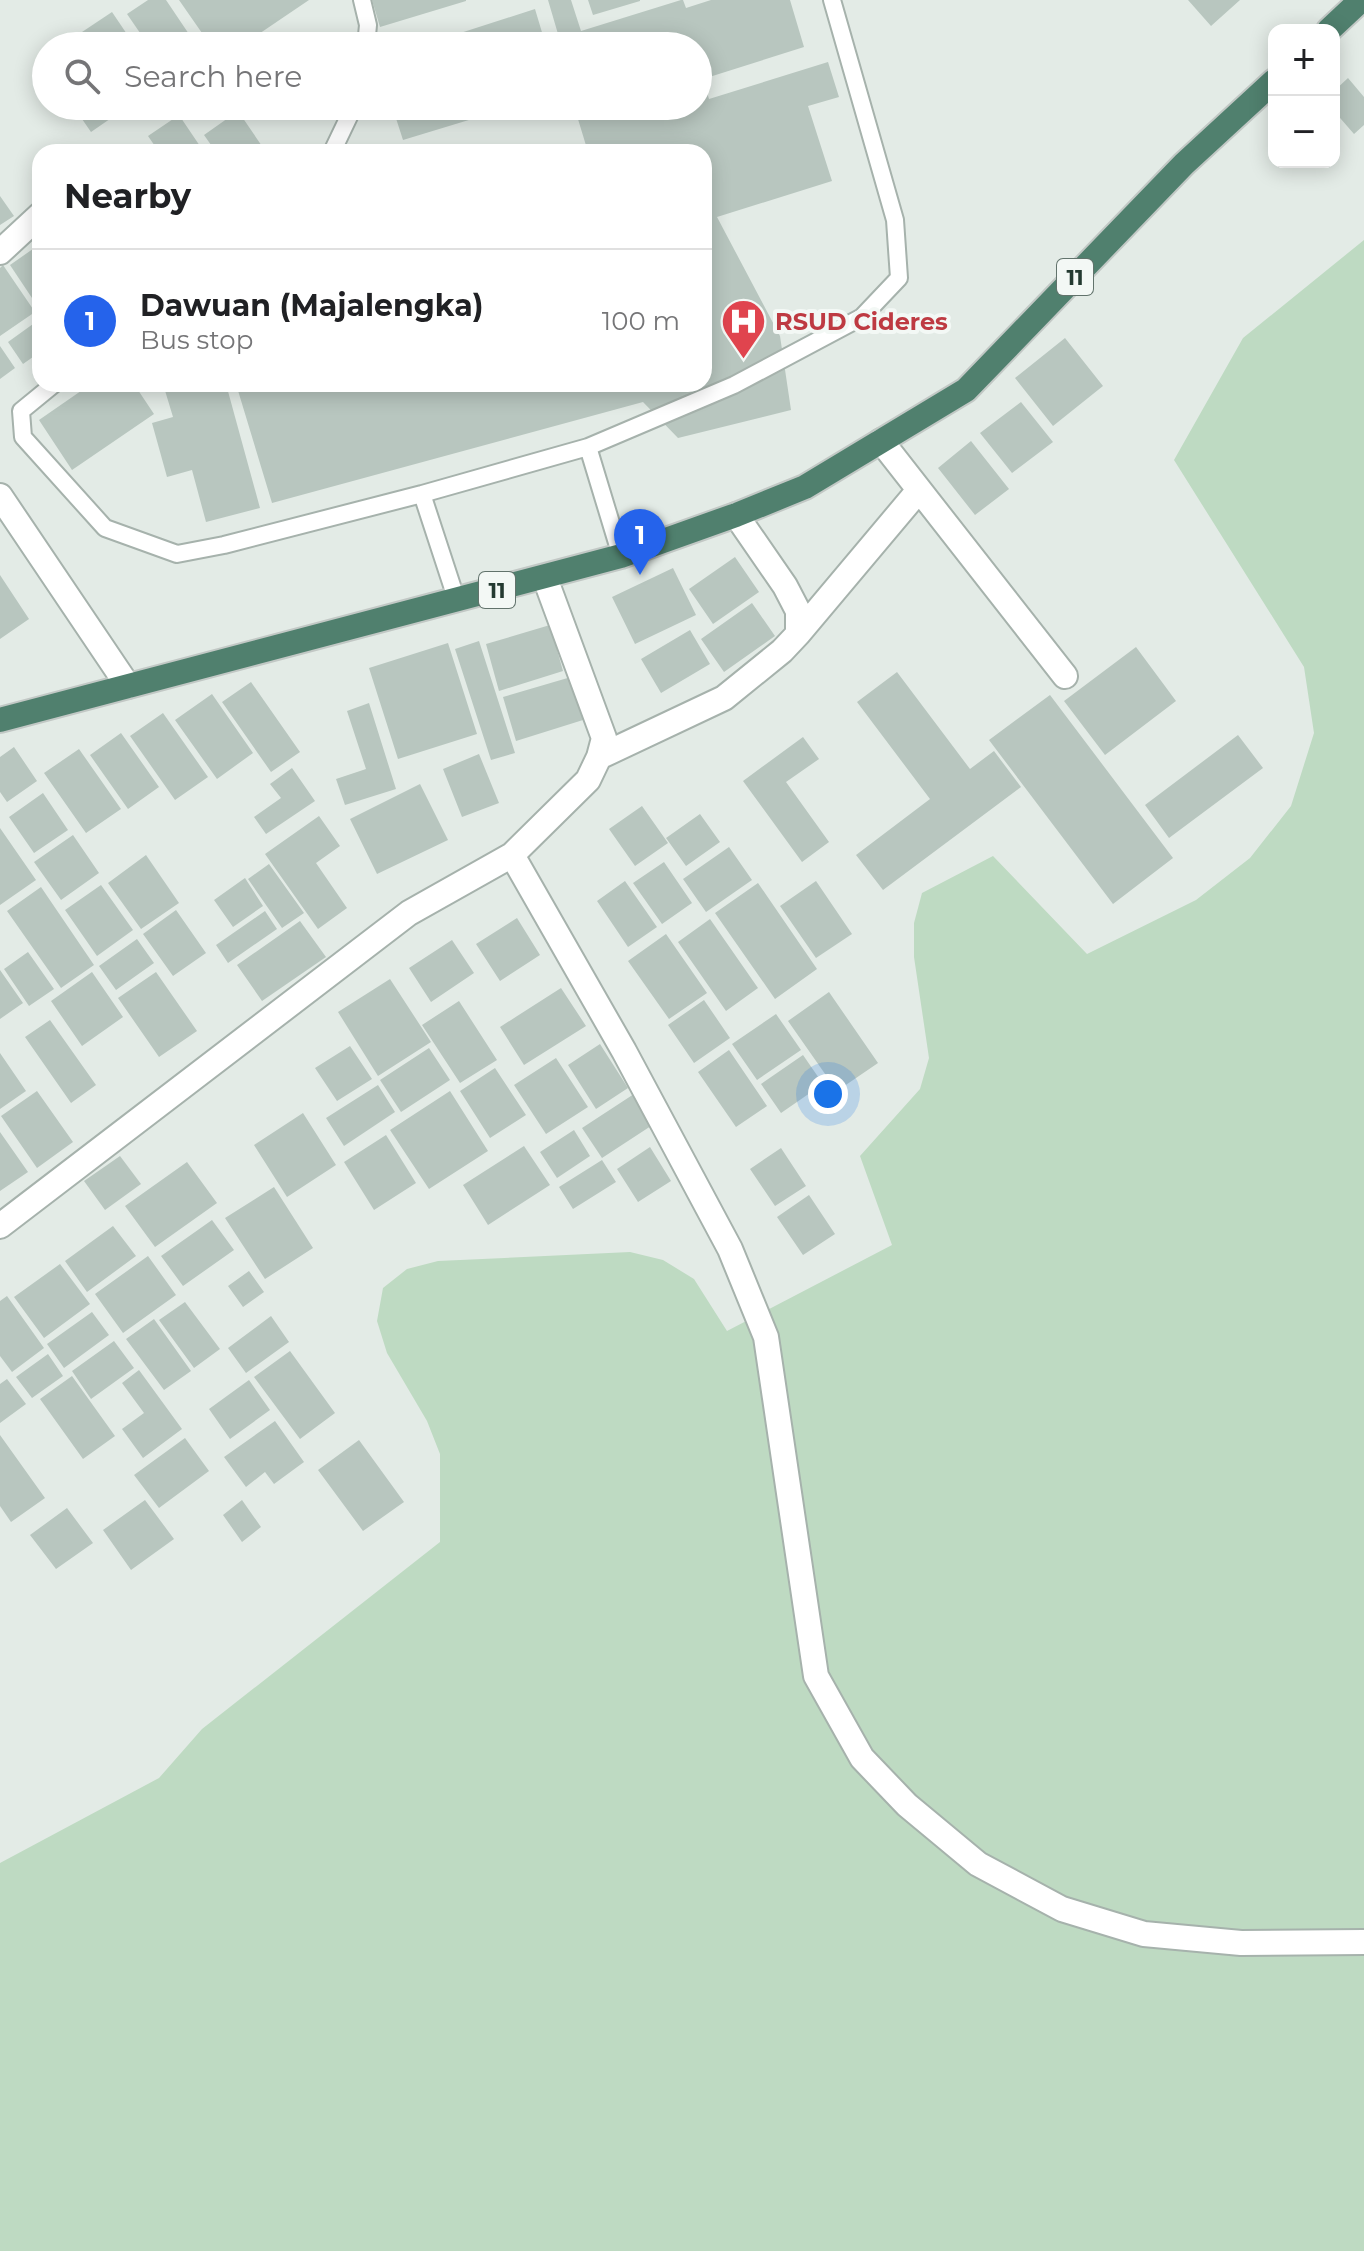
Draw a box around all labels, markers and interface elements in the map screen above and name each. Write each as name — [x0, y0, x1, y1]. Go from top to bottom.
map controls — [1268, 24, 1340, 168]
button: + — [1268, 24, 1340, 96]
search box — [32, 32, 712, 120]
icon: search — [60, 54, 104, 98]
text: Search here — [124, 58, 302, 95]
button: − — [1268, 96, 1340, 168]
text: Nearby — [64, 175, 191, 217]
road number: 11 — [1057, 259, 1093, 295]
text: Dawuan (Majalengka) — [140, 287, 483, 324]
hospital icon: RSUD Cideres — [720, 297, 768, 360]
text: 1 — [85, 305, 95, 337]
text: 100 m — [602, 305, 680, 337]
place label: RSUD Cideres — [775, 307, 948, 336]
text: Bus stop — [140, 324, 253, 356]
pin: 1 — [614, 509, 666, 575]
road number: 11 — [479, 572, 515, 608]
your location — [808, 1074, 848, 1114]

